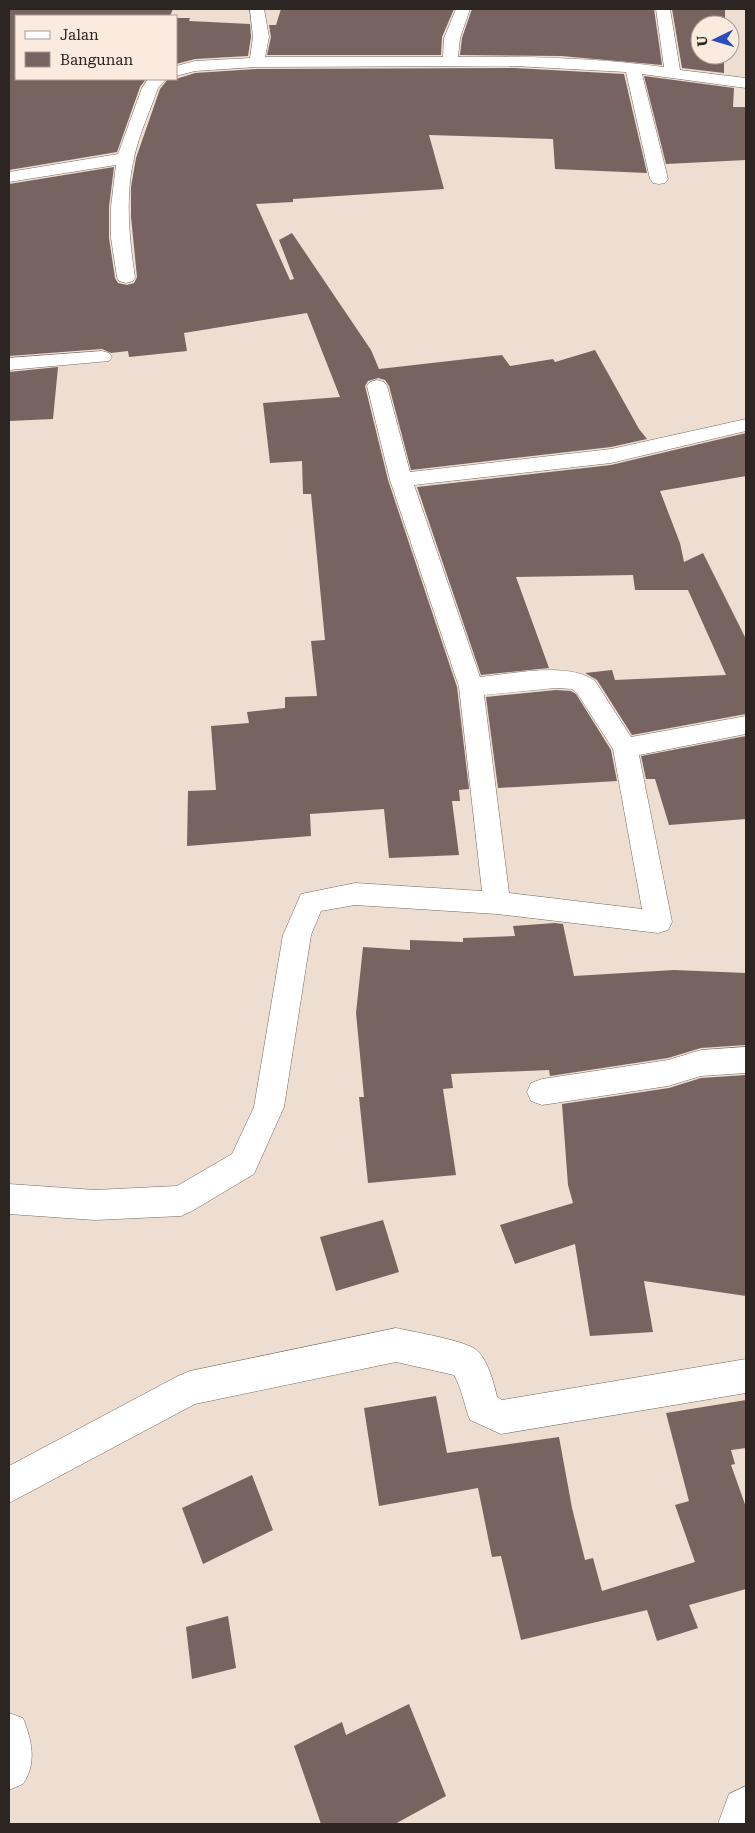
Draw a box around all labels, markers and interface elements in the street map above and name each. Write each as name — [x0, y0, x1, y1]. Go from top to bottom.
legend — [15, 15, 178, 80]
north arrow — [690, 15, 740, 65]
text: Jalan — [60, 26, 99, 44]
text: U — [694, 35, 710, 47]
text: Bangunan — [60, 51, 133, 69]

